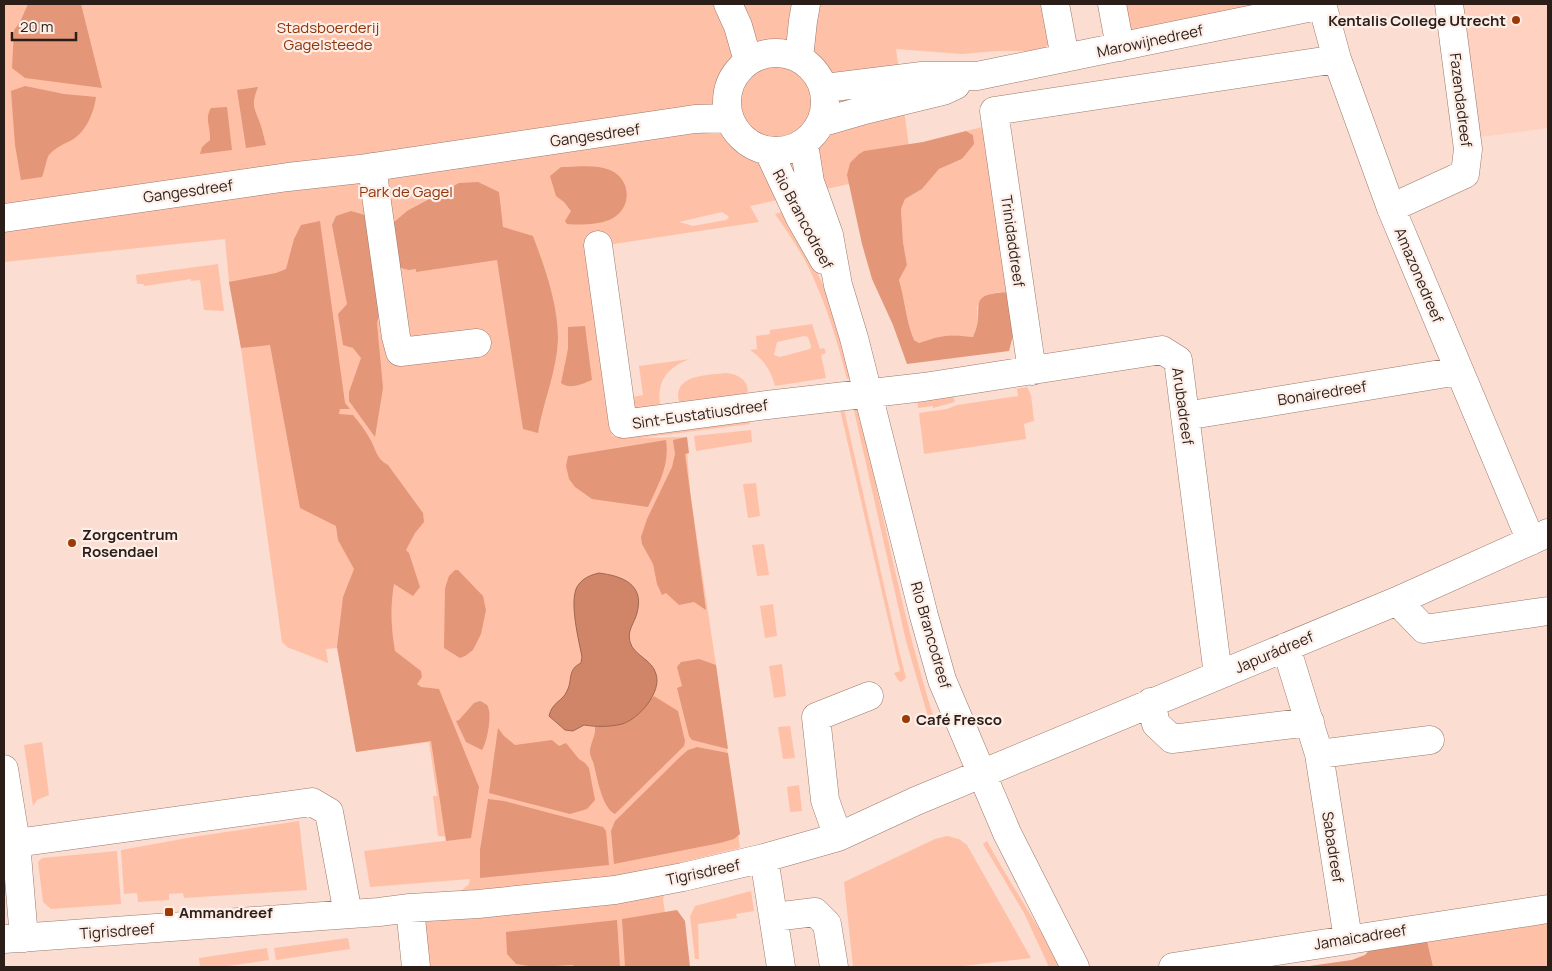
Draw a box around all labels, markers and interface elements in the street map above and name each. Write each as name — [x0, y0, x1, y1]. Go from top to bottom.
scale bar — [12, 10, 76, 42]
place label: Kentalis College Utrecht — [1328, 10, 1506, 31]
marker: Kentalis College Utrecht — [1510, 14, 1522, 26]
text: 20 m — [20, 16, 53, 37]
park label: Stadsboerderij Gagelsteede — [277, 17, 379, 55]
street label: Marowijnedreef — [1095, 19, 1206, 63]
street label: Fazendadreef — [1445, 52, 1477, 149]
street label: Gangesdreef — [549, 118, 642, 152]
street label: Rio Brancodreef — [768, 165, 838, 273]
street label: Gangesdreef — [142, 174, 235, 208]
park label: Park de Gagel — [359, 181, 453, 202]
street label: Trinidaddreef — [996, 194, 1030, 289]
street label: Amazonedreef — [1390, 224, 1449, 326]
street label: Arubadreef — [1167, 366, 1199, 447]
street label: Bonairedreef — [1276, 375, 1369, 410]
street label: Sint-Eustatiusdreef — [631, 394, 770, 434]
place label: Zorgcentrum Rosendael — [82, 524, 178, 562]
marker: Zorgcentrum Rosendael — [66, 537, 78, 549]
street label: Rio Brancodreef — [906, 579, 956, 692]
street label: Japurádreef — [1231, 626, 1317, 678]
place label: Café Fresco — [916, 709, 1002, 730]
marker: Café Fresco — [900, 713, 912, 725]
street label: Sabadreef — [1317, 810, 1349, 885]
street label: Tigrisdreef — [664, 854, 743, 890]
place label: Ammandreef — [179, 902, 273, 923]
marker: Ammandreef — [163, 906, 175, 918]
street label: Tigrisdreef — [79, 918, 156, 944]
street label: Jamaicadreef — [1312, 919, 1408, 955]

